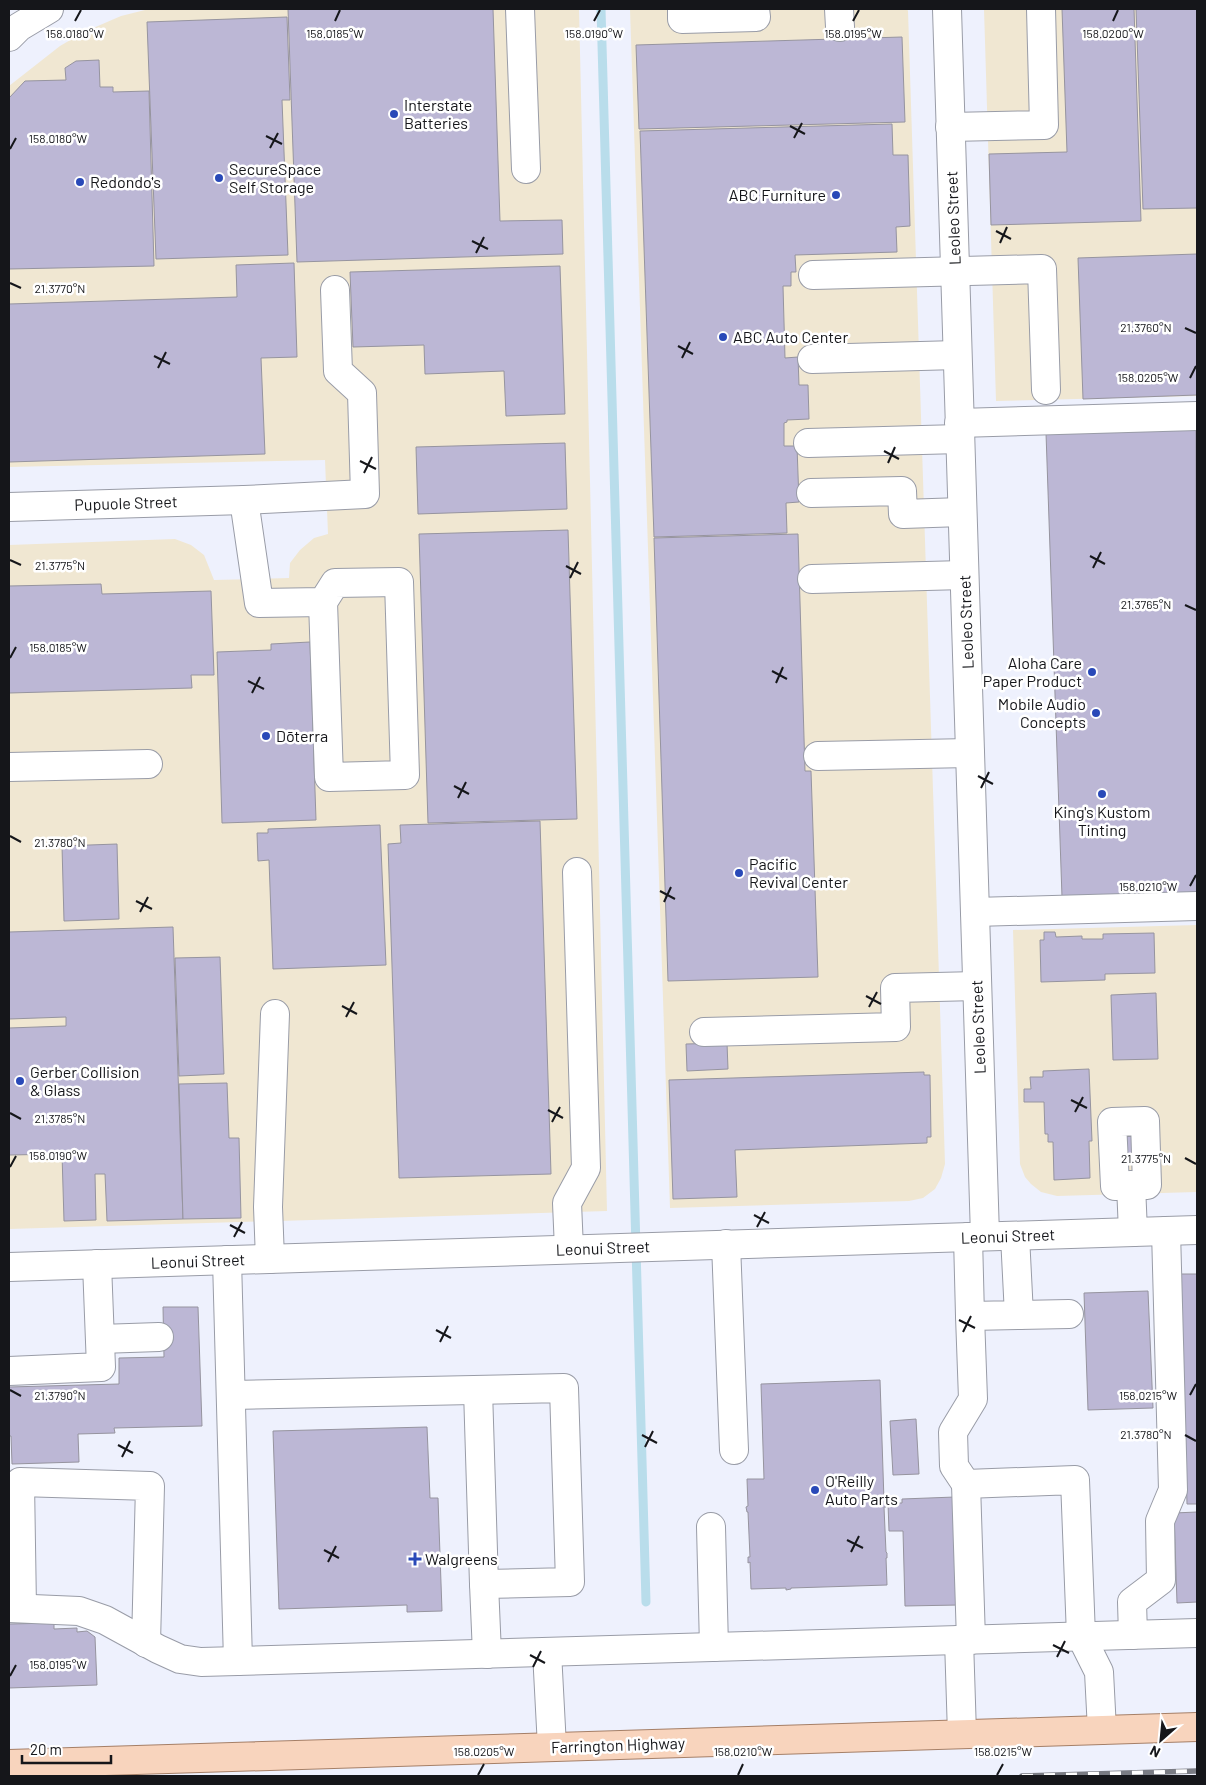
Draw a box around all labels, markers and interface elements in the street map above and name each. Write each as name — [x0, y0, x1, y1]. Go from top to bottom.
text: 158.0180°W — [46, 26, 105, 40]
text: 158.0185°W — [306, 26, 364, 40]
text: 158.0190°W — [565, 26, 624, 40]
text: 158.0195°W — [824, 26, 882, 40]
text: 158.0200°W — [1082, 26, 1144, 40]
place label: Interstate Batteries — [404, 95, 472, 132]
marker: Interstate Batteries — [388, 108, 400, 120]
text: 158.0180°W — [29, 131, 88, 145]
place label: SecureSpace Self Storage — [229, 159, 321, 196]
street label: Leoleo Street — [941, 171, 964, 265]
place label: Redondo's — [90, 172, 161, 191]
marker: SecureSpace Self Storage — [213, 172, 225, 184]
marker: Redondo's — [74, 176, 86, 188]
place label: ABC Furniture — [729, 185, 826, 204]
marker: ABC Furniture — [830, 189, 842, 201]
text: 21.3770°N — [35, 281, 85, 295]
text: 21.3760°N — [1120, 320, 1172, 334]
place label: ABC Auto Center — [733, 327, 848, 346]
marker: ABC Auto Center — [717, 331, 729, 343]
text: 158.0205°W — [1118, 370, 1179, 384]
street label: Pupuole Street — [74, 491, 178, 514]
text: 21.3775°N — [35, 558, 85, 572]
street label: Leoleo Street — [954, 575, 977, 669]
text: 21.3765°N — [1121, 597, 1171, 611]
text: 158.0185°W — [29, 640, 87, 654]
place label: Aloha Care Paper Product — [983, 653, 1082, 690]
marker: Aloha Care Paper Product — [1086, 666, 1098, 678]
place label: Mobile Audio Concepts — [998, 694, 1086, 731]
marker: Mobile Audio Concepts — [1090, 707, 1102, 719]
place label: Dōterra — [276, 726, 328, 745]
marker: Dōterra — [260, 730, 272, 742]
marker: King's Kustom Tinting — [1096, 788, 1108, 800]
place label: King's Kustom Tinting — [1054, 802, 1150, 839]
text: 21.3780°N — [34, 835, 86, 849]
place label: Pacific Revival Center — [749, 854, 848, 891]
marker: Pacific Revival Center — [733, 867, 745, 879]
text: 158.0210°W — [1119, 879, 1178, 893]
street label: Leoleo Street — [966, 980, 989, 1074]
place label: Gerber Collision & Glass — [30, 1062, 139, 1099]
marker: Gerber Collision & Glass — [14, 1075, 26, 1087]
text: 21.3785°N — [35, 1111, 85, 1125]
text: 158.0190°W — [29, 1148, 88, 1162]
text: 21.3775°N — [1121, 1151, 1171, 1165]
street label: Leonui Street — [960, 1224, 1056, 1247]
street label: Leonui Street — [555, 1236, 651, 1259]
street label: Leonui Street — [150, 1249, 246, 1272]
text: 21.3790°N — [34, 1388, 86, 1402]
text: 158.0215°W — [1119, 1388, 1177, 1402]
text: 21.3780°N — [1120, 1427, 1172, 1441]
place label: O'Reilly Auto Parts — [825, 1471, 898, 1508]
marker: O'Reilly Auto Parts — [809, 1484, 821, 1496]
place label: Walgreens — [425, 1549, 498, 1568]
marker: Walgreens — [409, 1553, 421, 1565]
text: 158.0195°W — [29, 1657, 87, 1671]
north arrow — [1136, 1715, 1186, 1765]
scale bar — [22, 1732, 111, 1764]
street label: Farrington Highway — [551, 1733, 686, 1756]
text: 20 m — [30, 1740, 62, 1758]
text: N — [1147, 1742, 1163, 1762]
text: 158.0205°W — [454, 1744, 515, 1758]
text: 158.0210°W — [714, 1744, 773, 1758]
text: 158.0215°W — [974, 1744, 1032, 1758]

